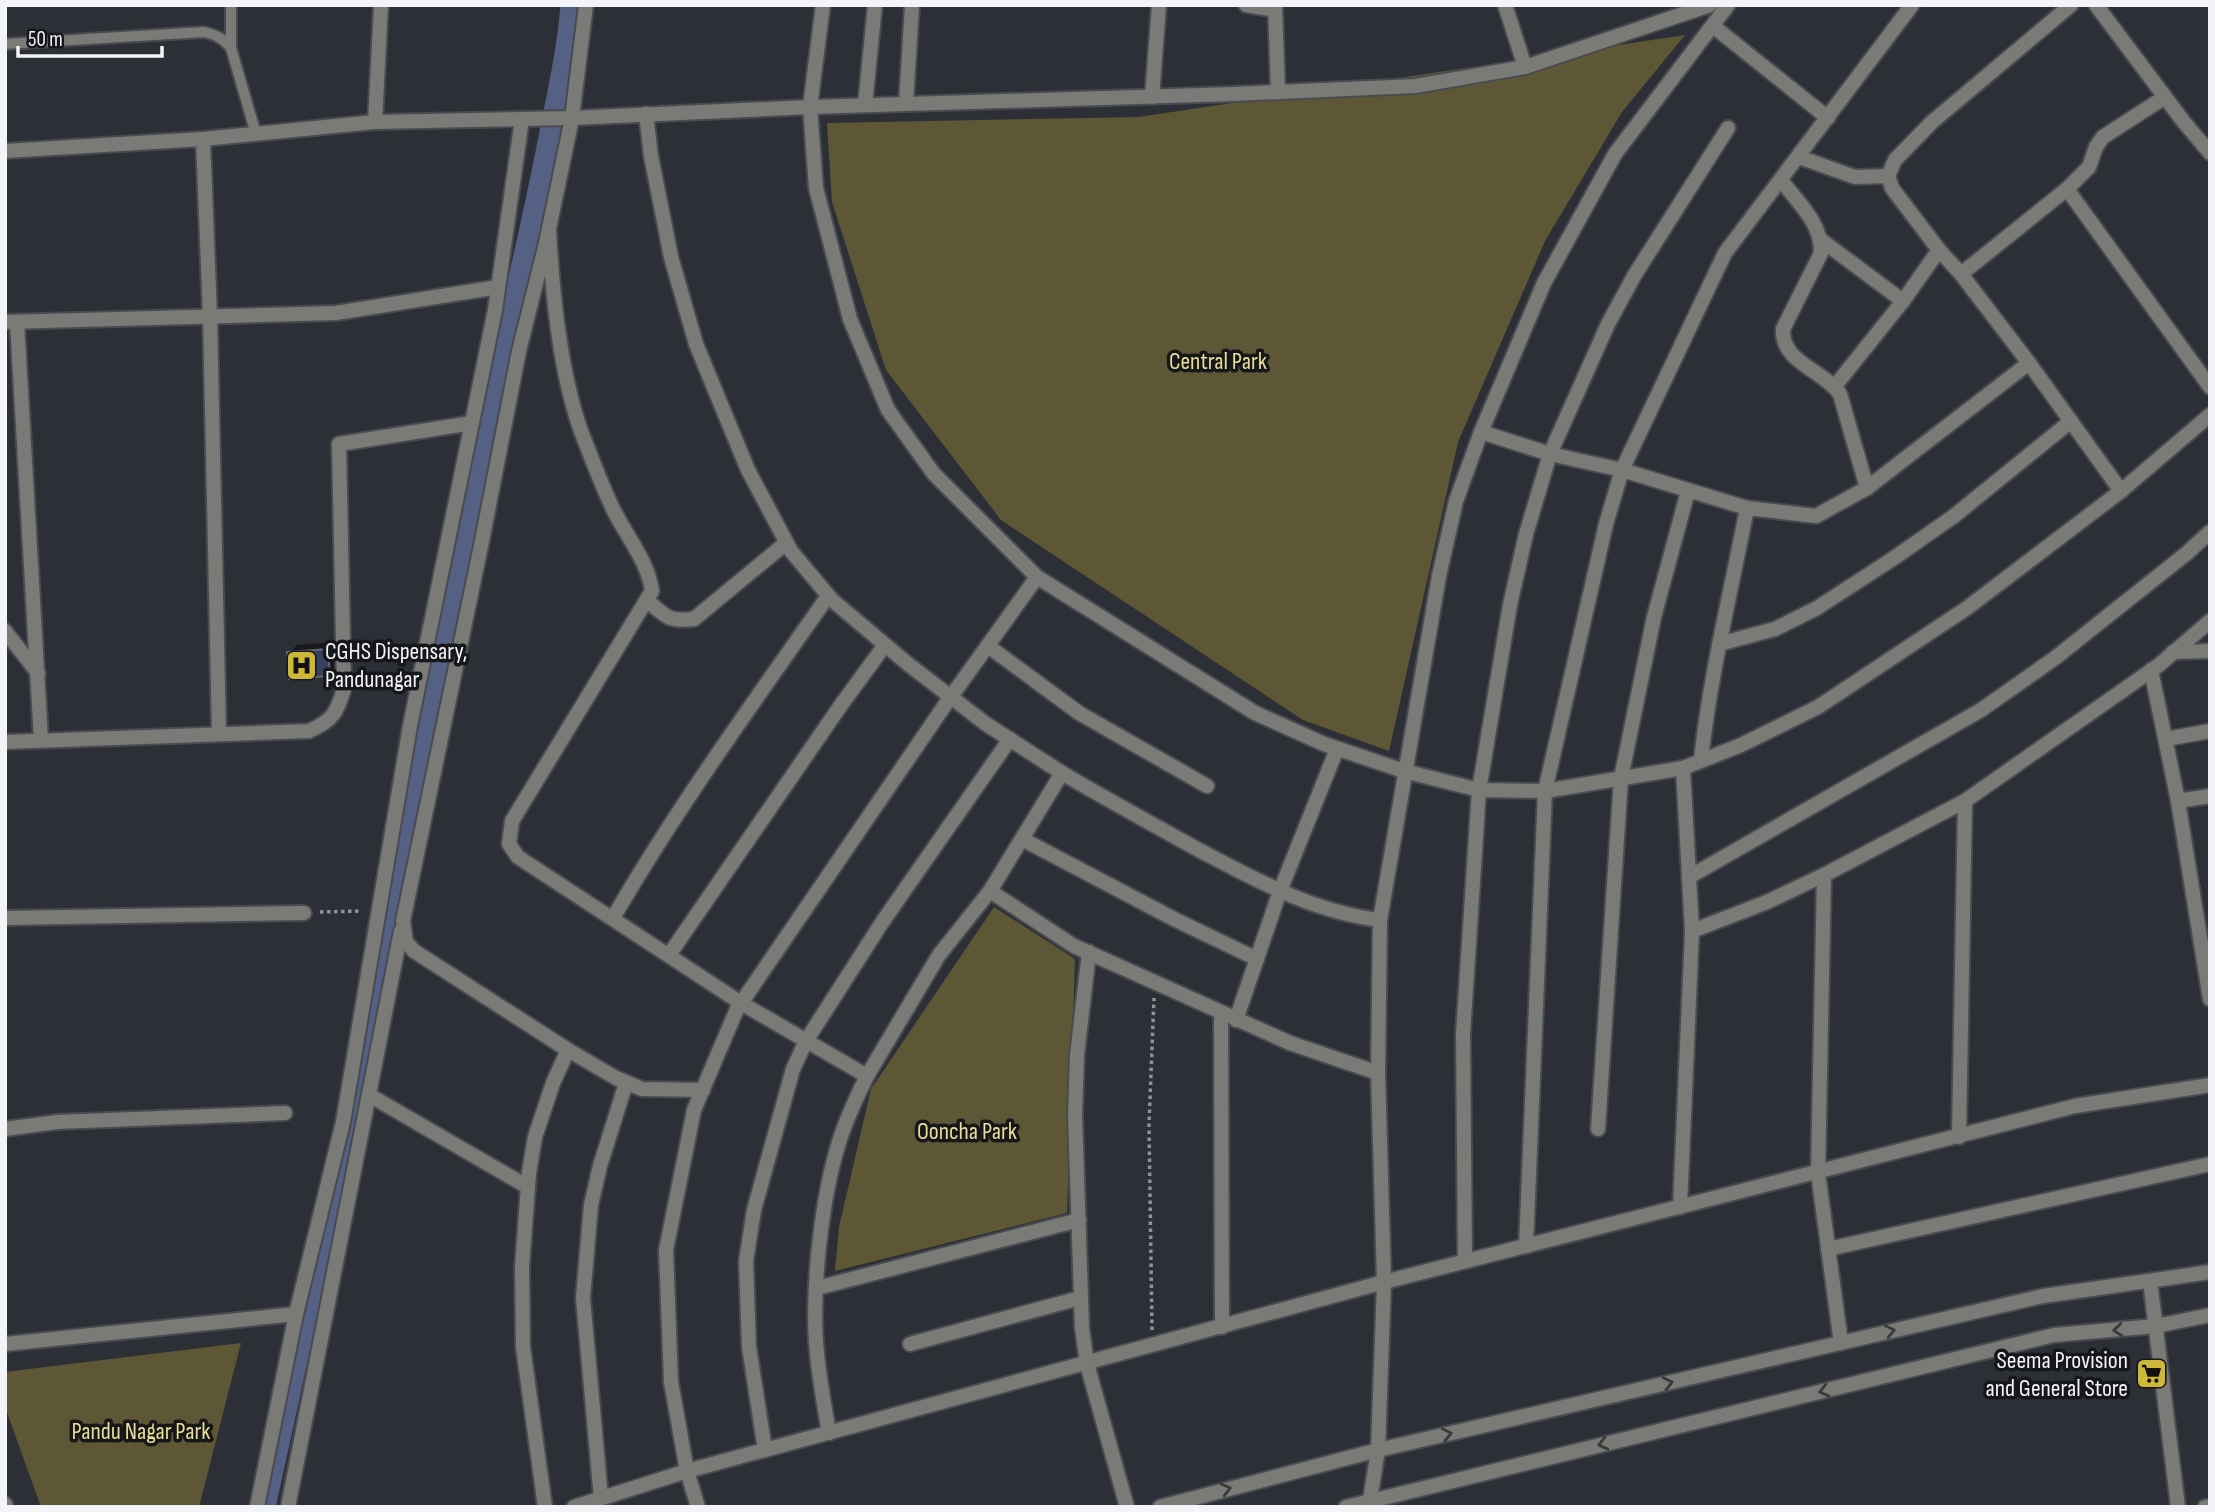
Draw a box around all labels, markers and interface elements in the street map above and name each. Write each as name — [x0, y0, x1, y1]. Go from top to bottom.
scale bar — [18, 14, 161, 58]
text: 50 m — [28, 27, 63, 52]
park label: Central Park — [1169, 347, 1267, 376]
place label: CGHS Dispensary, Pandunagar — [325, 637, 467, 694]
hospital icon: CGHS Dispensary, Pandunagar — [285, 648, 319, 682]
park label: Ooncha Park — [917, 1117, 1017, 1146]
one-way arrow — [2113, 1322, 2124, 1337]
one-way arrow — [1884, 1325, 1896, 1340]
place label: Seema Provision and General Store — [1986, 1346, 2128, 1403]
supermarket icon: Seema Provision and General Store — [2134, 1357, 2168, 1391]
one-way arrow — [1662, 1376, 1674, 1391]
one-way arrow — [1818, 1382, 1830, 1397]
park label: Pandu Nagar Park — [72, 1417, 210, 1446]
one-way arrow — [1441, 1427, 1453, 1442]
one-way arrow — [1597, 1436, 1609, 1450]
one-way arrow — [1220, 1483, 1232, 1498]

